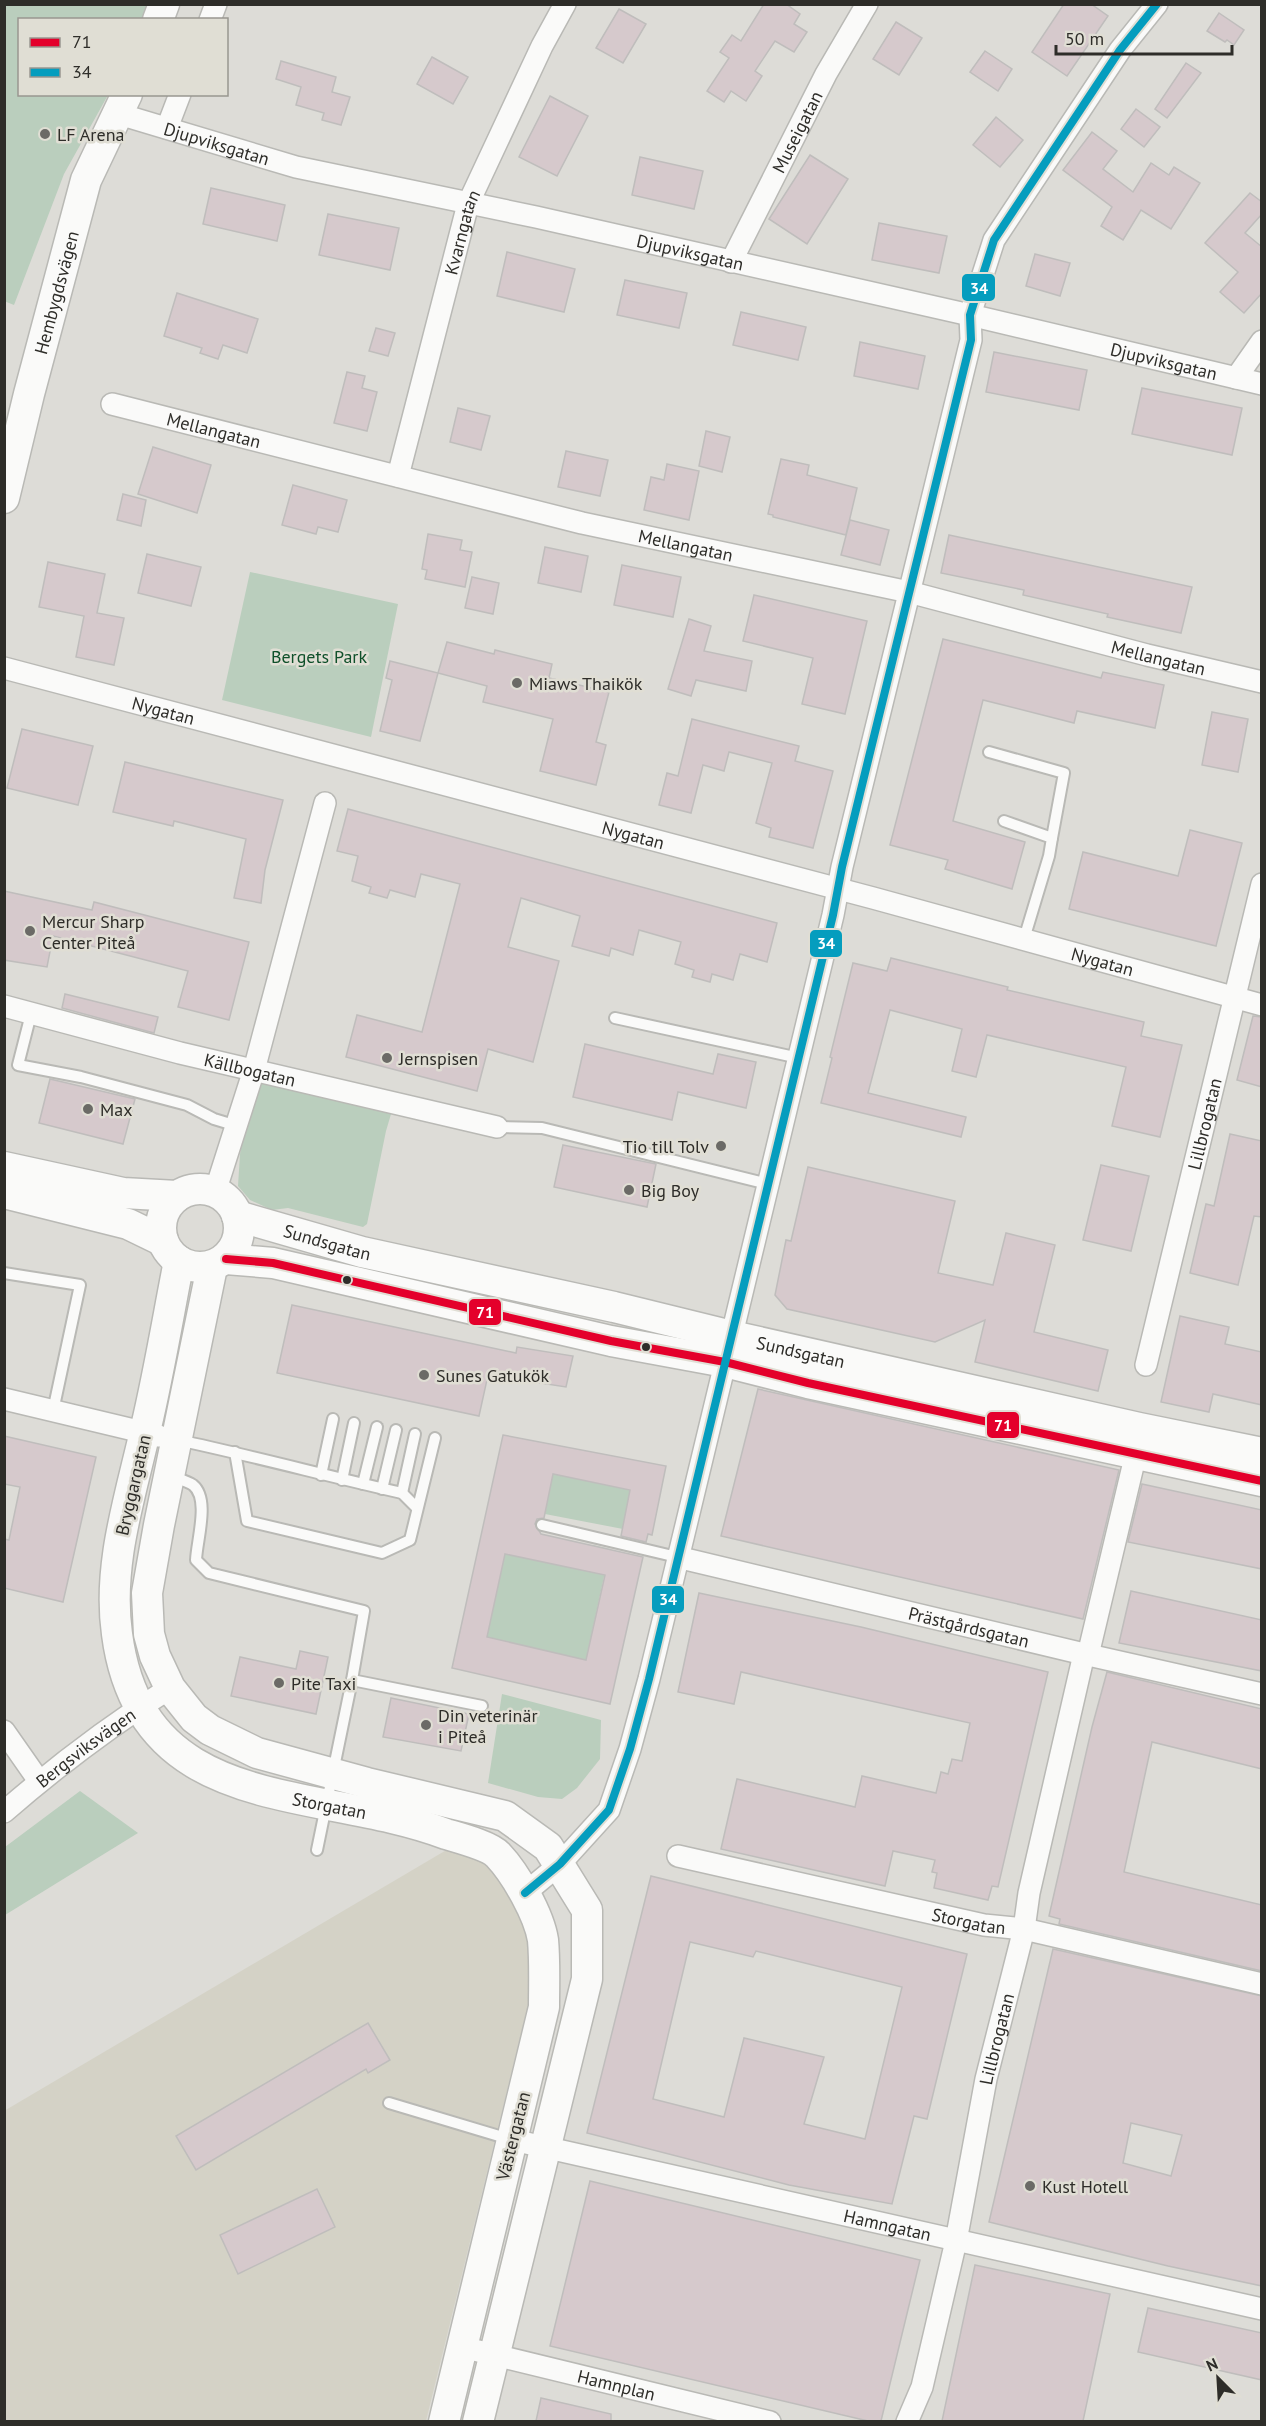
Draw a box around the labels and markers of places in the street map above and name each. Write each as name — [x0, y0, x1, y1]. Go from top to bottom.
place label: LF Arena — [57, 123, 124, 146]
marker: LF Arena — [38, 127, 52, 141]
place label: Miaws Thaikök — [529, 672, 643, 695]
marker: Miaws Thaikök — [510, 676, 524, 690]
place label: Mercur Sharp Center Piteå — [42, 910, 144, 954]
marker: Mercur Sharp Center Piteå — [23, 924, 37, 938]
place label: Jernspisen — [398, 1047, 478, 1070]
marker: Jernspisen — [380, 1051, 394, 1065]
place label: Max — [100, 1098, 132, 1121]
marker: Max — [81, 1102, 95, 1116]
place label: Tio till Tolv — [623, 1135, 709, 1158]
marker: Tio till Tolv — [714, 1139, 728, 1153]
place label: Big Boy — [641, 1179, 700, 1202]
marker: Big Boy — [622, 1183, 636, 1197]
unlabelled marker — [341, 1274, 353, 1286]
unlabelled marker — [640, 1341, 652, 1353]
place label: Sunes Gatukök — [436, 1364, 549, 1387]
marker: Sunes Gatukök — [417, 1368, 431, 1382]
place label: Pite Taxi — [291, 1672, 356, 1695]
marker: Pite Taxi — [272, 1676, 286, 1690]
place label: Din veterinär i Piteå — [438, 1704, 538, 1748]
marker: Din veterinär i Piteå — [419, 1718, 433, 1732]
place label: Kust Hotell — [1042, 2175, 1129, 2198]
marker: Kust Hotell — [1023, 2179, 1037, 2193]

